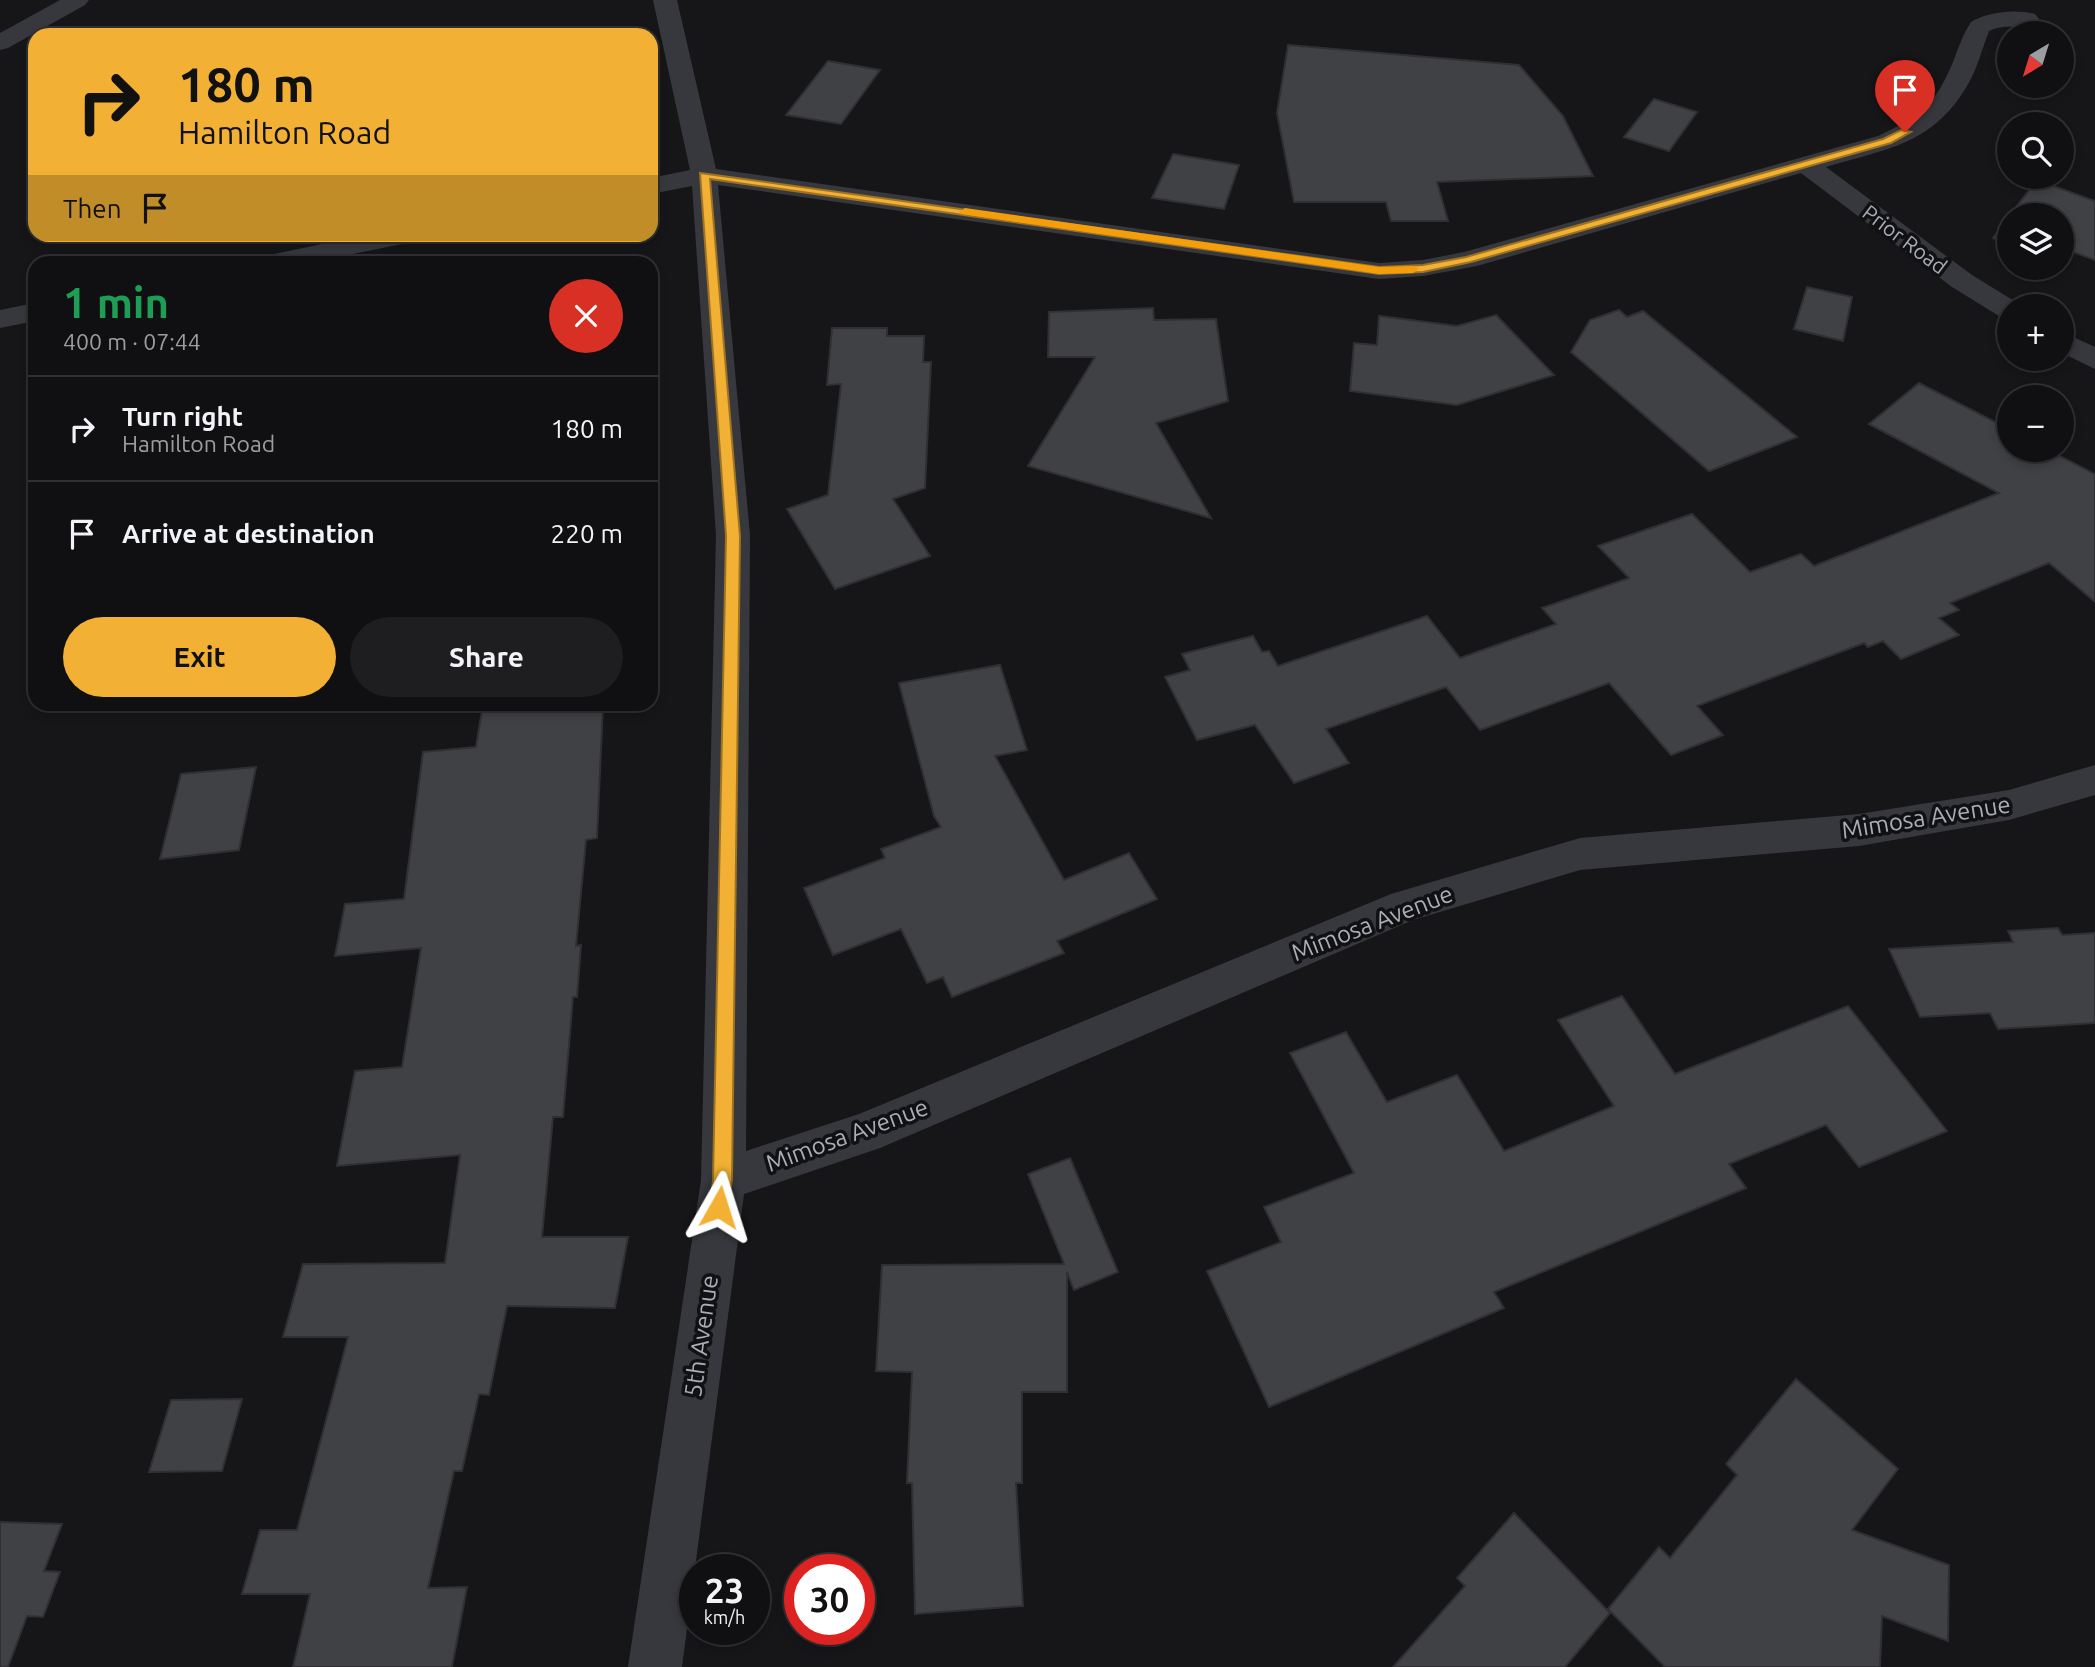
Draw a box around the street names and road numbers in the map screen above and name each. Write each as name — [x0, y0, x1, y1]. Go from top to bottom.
street label: Prior Road — [1858, 200, 1952, 278]
street label: Mimosa Avenue — [1840, 790, 2012, 844]
street label: Mimosa Avenue — [1288, 880, 1456, 966]
street label: Mimosa Avenue — [762, 1093, 932, 1177]
street label: 5th Avenue — [679, 1273, 723, 1399]

